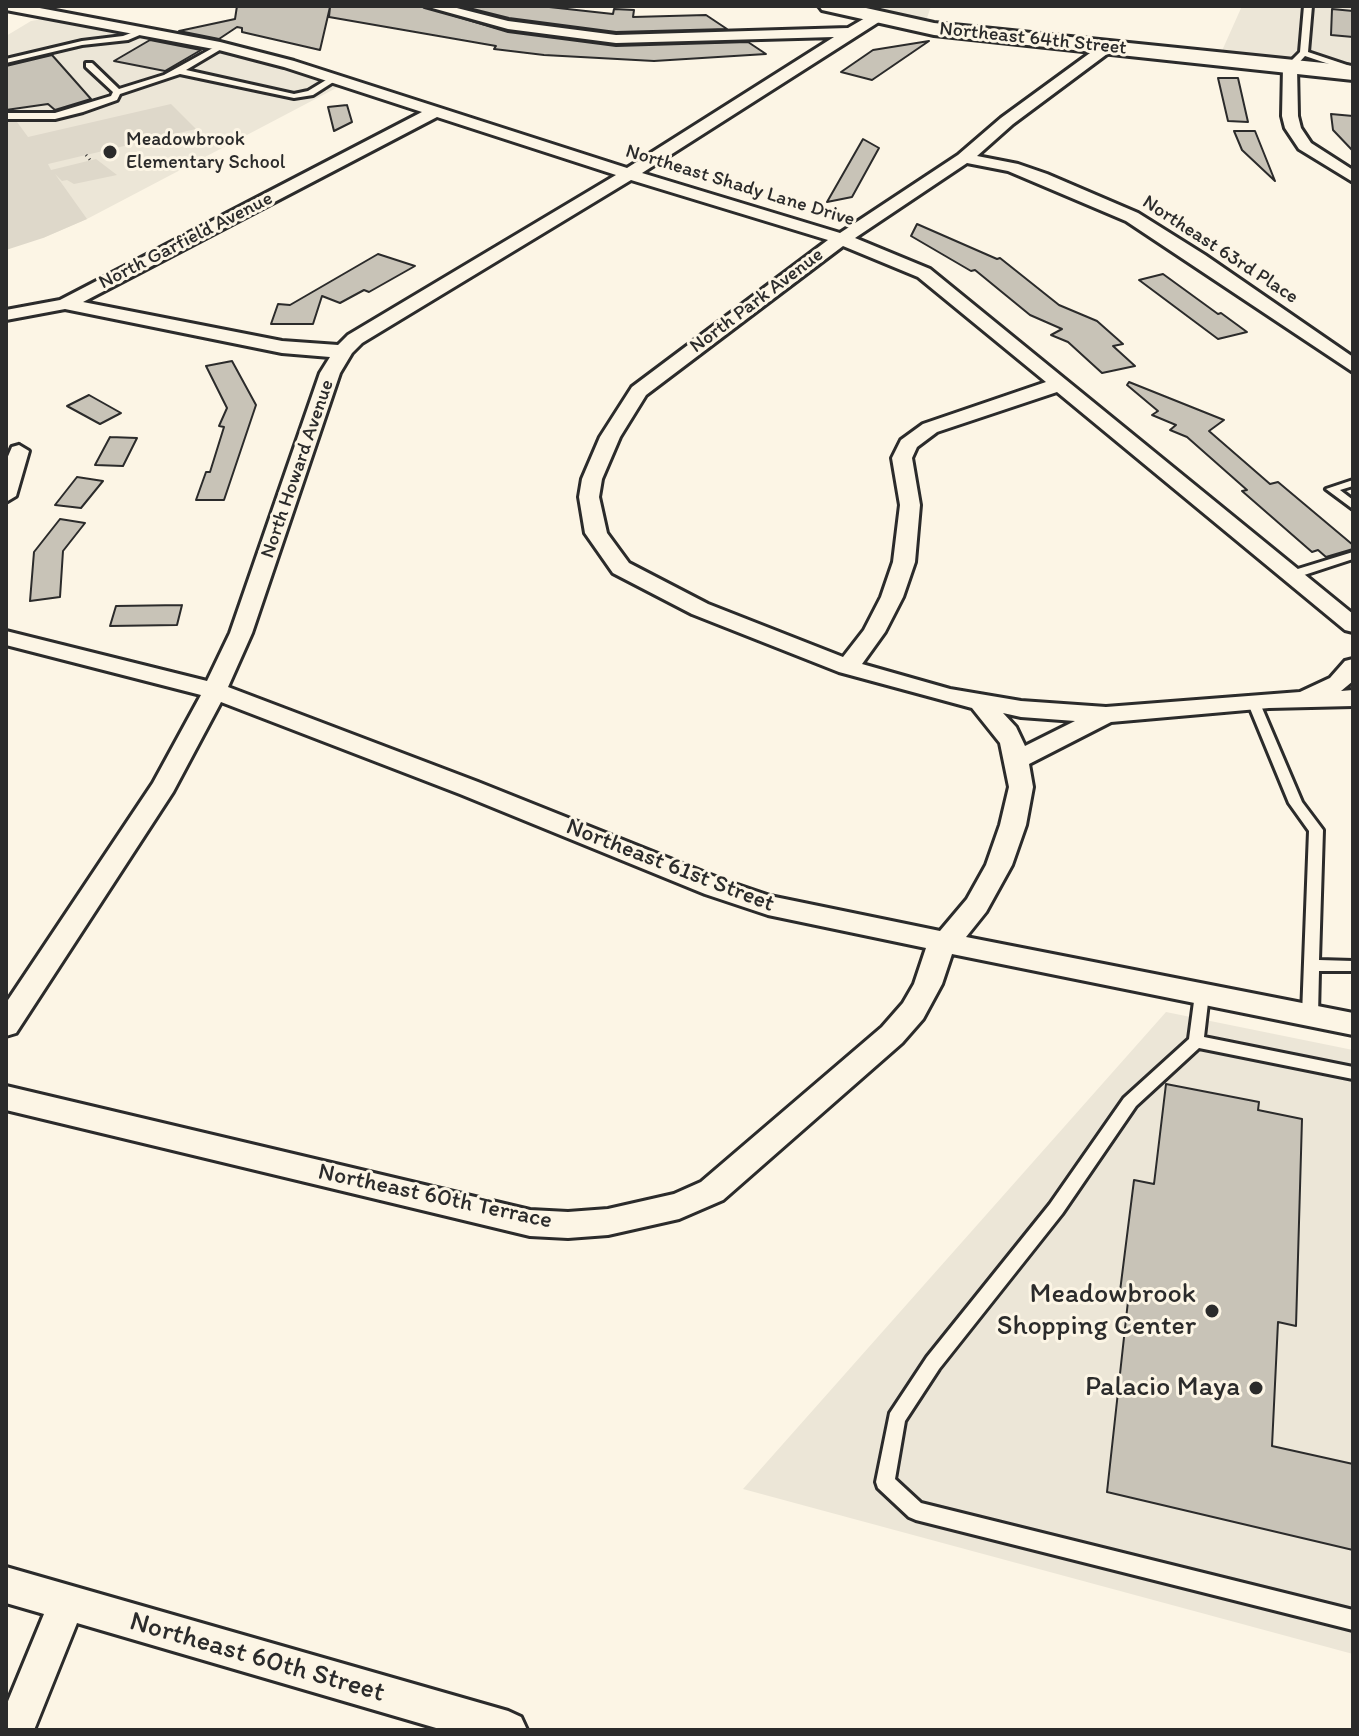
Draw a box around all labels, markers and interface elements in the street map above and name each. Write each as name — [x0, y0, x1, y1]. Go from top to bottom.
street label: Northeast 64th Street — [938, 17, 1128, 61]
place label: Meadowbrook Elementary School — [126, 128, 285, 175]
street label: Northeast Shady Lane Drive — [622, 140, 858, 232]
marker: Meadowbrook Elementary School — [101, 143, 119, 161]
street label: North Garfield Avenue — [95, 187, 277, 295]
street label: Northeast 63rd Place — [1137, 191, 1303, 309]
street label: North Park Avenue — [686, 243, 828, 359]
street label: North Howard Avenue — [256, 377, 340, 561]
street label: Northeast 61st Street — [562, 813, 778, 919]
street label: Northeast 60th Terrace — [315, 1158, 555, 1236]
place label: Meadowbrook Shopping Center — [997, 1278, 1196, 1344]
marker: Meadowbrook Shopping Center — [1203, 1302, 1221, 1320]
place label: Palacio Maya — [1085, 1371, 1240, 1405]
marker: Palacio Maya — [1247, 1379, 1265, 1397]
street label: Northeast 60th Street — [125, 1605, 389, 1711]

